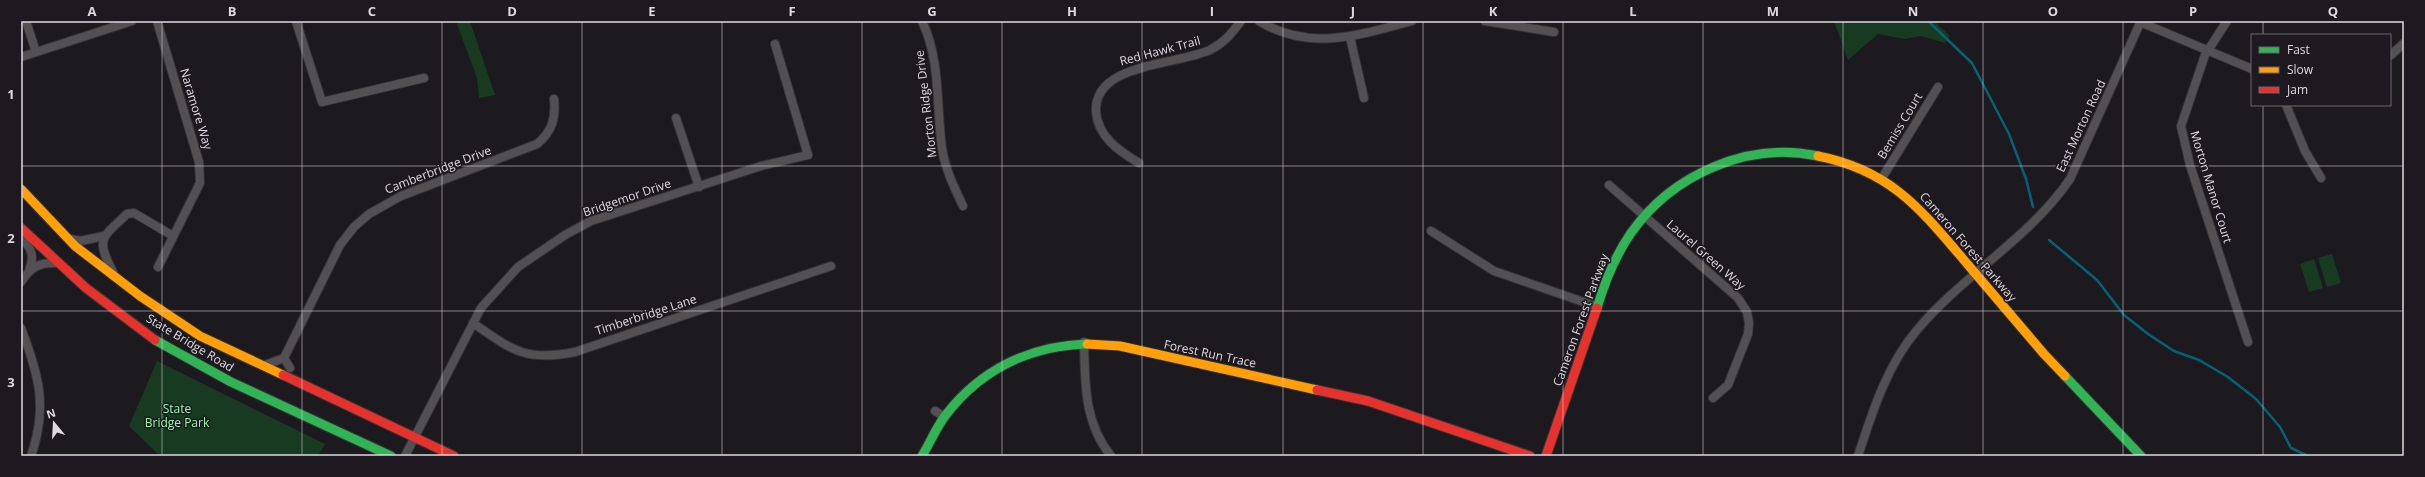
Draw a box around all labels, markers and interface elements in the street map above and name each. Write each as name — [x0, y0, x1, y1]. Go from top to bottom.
text: A — [88, 2, 97, 20]
text: B — [228, 2, 237, 20]
text: C — [368, 2, 376, 20]
text: D — [507, 2, 517, 20]
text: E — [648, 2, 656, 20]
text: F — [788, 2, 796, 20]
text: G — [927, 2, 937, 20]
text: H — [1067, 2, 1077, 20]
text: I — [1210, 2, 1214, 20]
text: J — [1350, 2, 1355, 20]
text: K — [1489, 2, 1498, 20]
text: L — [1629, 2, 1637, 20]
text: M — [1767, 2, 1779, 20]
text: N — [1908, 2, 1918, 20]
text: O — [2048, 2, 2058, 20]
text: P — [2189, 2, 2197, 20]
text: Q — [2328, 2, 2338, 20]
street label: Red Hawk Trail — [1118, 32, 1202, 69]
legend — [2251, 34, 2391, 106]
text: Fast — [2287, 41, 2310, 58]
street label: Morton Ridge Drive — [910, 49, 941, 159]
text: Slow — [2287, 61, 2314, 78]
street label: Naramore Way — [176, 66, 217, 153]
street label: East Morton Road — [2052, 77, 2109, 175]
text: Jam — [2286, 81, 2308, 98]
text: 1 — [7, 85, 15, 103]
street label: Bemiss Court — [1873, 89, 1926, 162]
street label: Morton Manor Court — [2186, 129, 2237, 245]
street label: Camberbridge Drive — [382, 141, 494, 198]
street label: Bridgemor Drive — [581, 174, 673, 221]
street label: Cameron Forest Parkway — [1916, 188, 2021, 306]
street label: Laurel Green Way — [1663, 216, 1750, 294]
text: 2 — [7, 229, 15, 247]
street label: Cameron Forest Parkway — [1549, 250, 1613, 388]
street label: Timberbridge Lane — [593, 290, 699, 339]
street label: State Bridge Road — [143, 310, 237, 376]
street label: Forest Run Trace — [1162, 335, 1258, 372]
text: 3 — [7, 373, 15, 391]
park label: State Bridge Park — [145, 400, 210, 431]
north arrow — [34, 403, 74, 443]
text: N — [44, 404, 57, 422]

